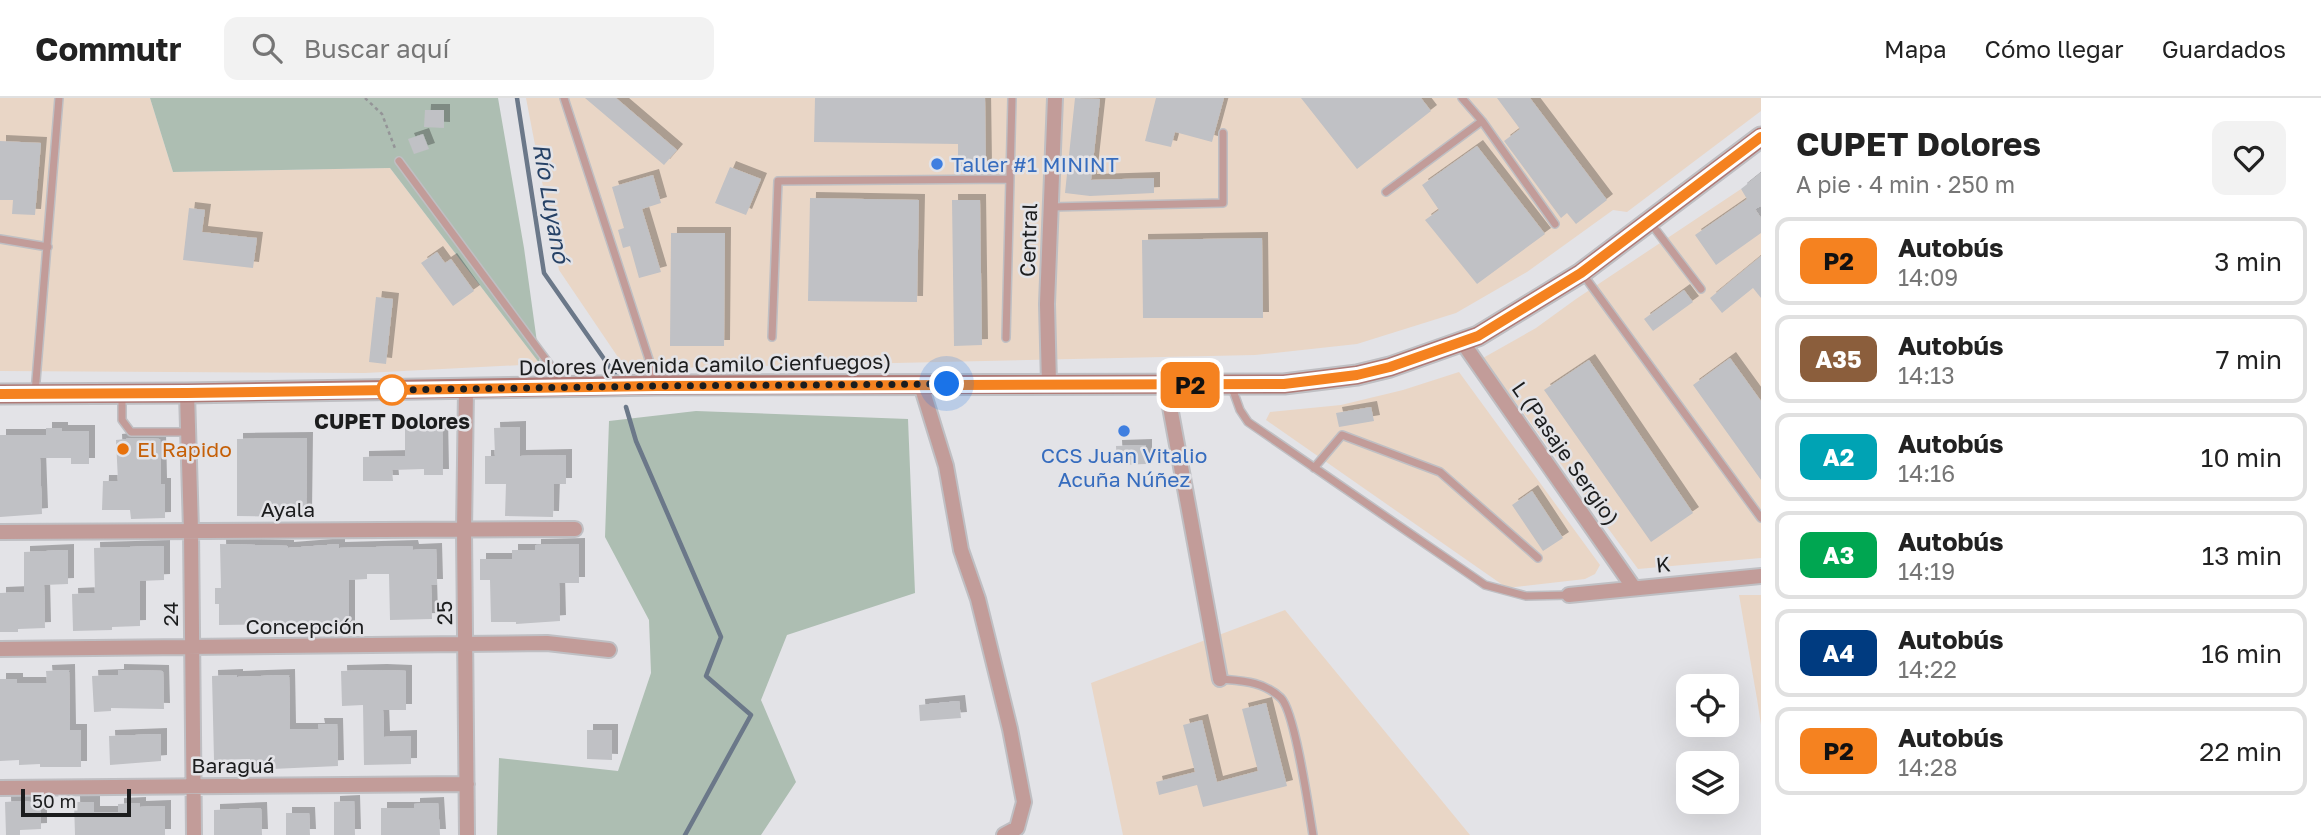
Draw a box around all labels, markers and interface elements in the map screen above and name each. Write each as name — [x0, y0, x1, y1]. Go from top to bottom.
search box — [224, 17, 714, 80]
text: Commutr — [35, 29, 182, 68]
icon: search — [248, 29, 286, 67]
text: Buscar aquí — [304, 33, 450, 64]
text: Mapa — [1884, 34, 1947, 63]
text: Cómo llegar — [1985, 34, 2124, 63]
text: Guardados — [2162, 34, 2286, 63]
button: heart — [2212, 121, 2286, 195]
text: CUPET Dolores — [1796, 124, 2041, 163]
water label: Río Luyanó — [528, 141, 577, 267]
place label: Taller #1 MININT — [951, 151, 1119, 177]
marker: Taller #1 MININT — [929, 156, 945, 172]
text: A pie · 4 min · 250 m — [1796, 170, 2015, 198]
street label: Central — [1014, 202, 1042, 278]
text: Autobús — [1898, 232, 2004, 263]
text: P2 — [1823, 246, 1854, 275]
text: 3 min — [2214, 246, 2282, 277]
text: 14:09 — [1898, 263, 1958, 291]
text: Autobús — [1898, 330, 2004, 361]
text: A35 — [1815, 344, 1862, 373]
text: 7 min — [2216, 344, 2282, 375]
street label: Dolores (Avenida Camilo Cienfuegos) — [518, 348, 892, 380]
text: 14:13 — [1898, 361, 1955, 389]
line badge: P2 — [1158, 362, 1222, 408]
your location — [929, 366, 964, 401]
text: P2 — [1175, 370, 1205, 399]
marker: CUPET Dolores — [377, 375, 407, 405]
street label: L (Pasaje Sergio) — [1507, 376, 1625, 530]
place label: CUPET Dolores — [314, 408, 470, 434]
marker: CCS Juan Vitalio Acuña Núñez — [1116, 423, 1132, 439]
text: Autobús — [1898, 428, 2004, 459]
place label: El Rapido — [137, 436, 232, 462]
marker: El Rapido — [115, 441, 131, 457]
place label: CCS Juan Vitalio Acuña Núñez — [1041, 442, 1207, 492]
text: A2 — [1823, 442, 1854, 471]
text: 10 min — [2201, 442, 2282, 473]
text: 14:16 — [1898, 459, 1955, 487]
street label: Ayala — [261, 496, 315, 522]
text: Autobús — [1898, 526, 2004, 557]
text: A3 — [1823, 540, 1854, 569]
text: 13 min — [2202, 540, 2282, 571]
street label: K — [1654, 550, 1672, 578]
text: 14:19 — [1898, 557, 1955, 585]
street label: 25 — [431, 601, 457, 625]
street label: 24 — [157, 602, 183, 627]
street label: Concepción — [246, 613, 364, 639]
text: Autobús — [1898, 624, 2004, 655]
text: A4 — [1822, 638, 1855, 667]
text: 16 min — [2201, 638, 2282, 669]
text: 14:22 — [1898, 655, 1957, 683]
map controls — [1676, 674, 1739, 814]
button: locate — [1676, 674, 1739, 737]
text: Autobús — [1898, 722, 2004, 753]
text: P2 — [1823, 736, 1854, 765]
text: 22 min — [2199, 736, 2282, 767]
button: layers — [1676, 751, 1739, 814]
street label: Baraguá — [191, 752, 275, 778]
text: 14:28 — [1898, 753, 1957, 781]
scale bar — [21, 786, 131, 818]
text: 50 m — [32, 789, 76, 812]

